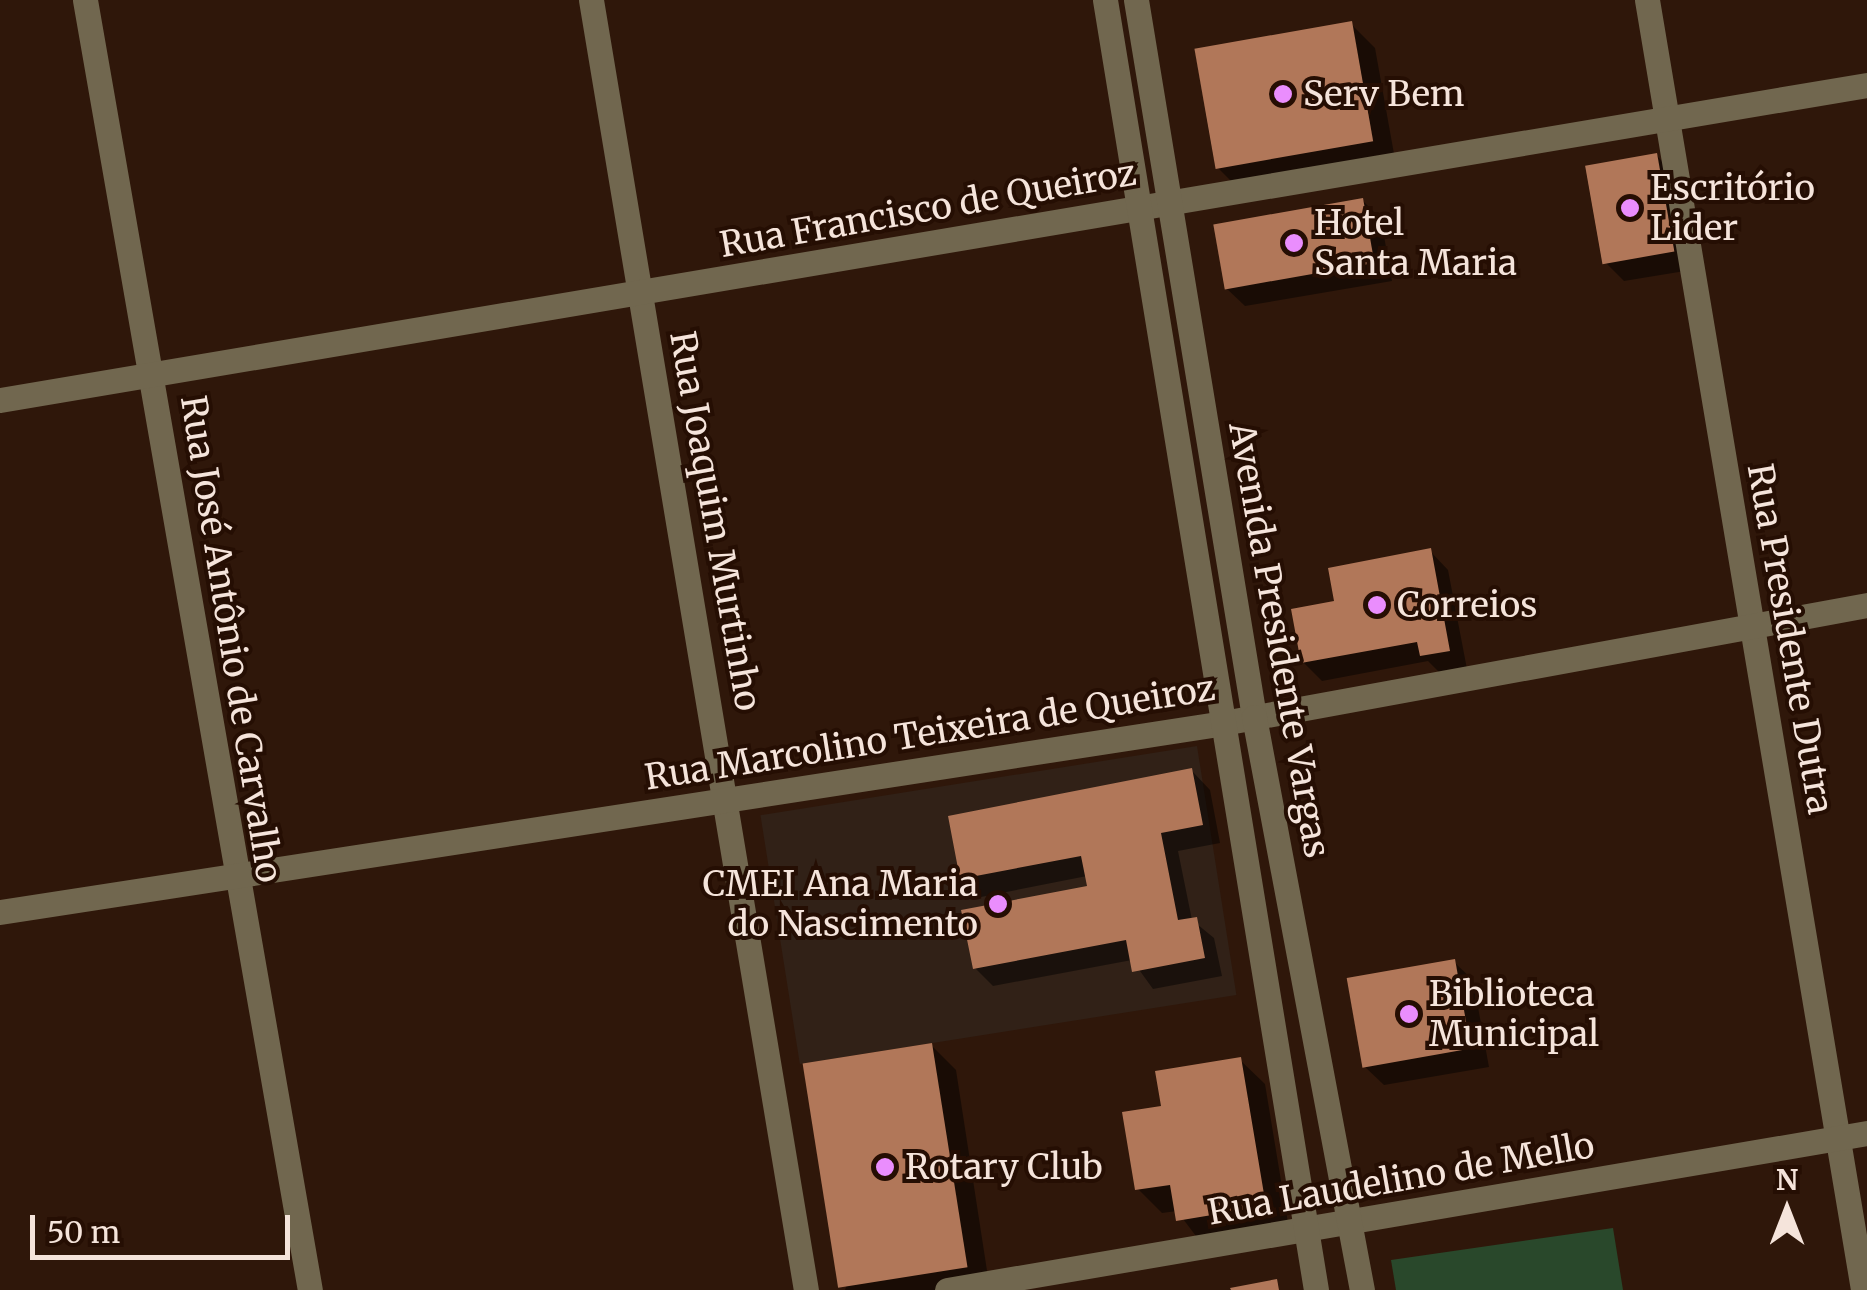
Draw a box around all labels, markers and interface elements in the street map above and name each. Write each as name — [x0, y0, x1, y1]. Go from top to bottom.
place label: Serv Bem — [1303, 73, 1465, 115]
marker: Serv Bem — [1272, 83, 1294, 105]
street label: Rua Francisco de Queiroz — [717, 152, 1139, 266]
place label: Escritório Lider — [1650, 167, 1815, 249]
marker: Escritório Lider — [1619, 197, 1641, 219]
place label: Hotel Santa Maria — [1314, 202, 1517, 284]
marker: Hotel Santa Maria — [1283, 232, 1305, 254]
street label: Rua Joaquim Murtinho — [661, 328, 769, 714]
street label: Rua José Antônio de Carvalho — [172, 393, 290, 885]
street label: Avenida Presidente Vargas — [1220, 419, 1338, 861]
street label: Rua Presidente Dutra — [1739, 461, 1841, 817]
place label: Correios — [1397, 584, 1537, 626]
marker: Correios — [1366, 594, 1388, 616]
street label: Rua Marcolino Teixeira de Queiroz — [642, 667, 1218, 799]
place label: CMEI Ana Maria do Nascimento — [703, 863, 978, 945]
marker: CMEI Ana Maria do Nascimento — [987, 893, 1009, 915]
place label: Biblioteca Municipal — [1429, 973, 1599, 1055]
marker: Biblioteca Municipal — [1398, 1003, 1420, 1025]
street label: Rua Laudelino de Mello — [1204, 1124, 1598, 1234]
place label: Rotary Club — [905, 1146, 1103, 1188]
marker: Rotary Club — [874, 1156, 896, 1178]
north arrow — [1737, 1160, 1837, 1260]
text: N — [1776, 1162, 1798, 1198]
scale bar — [35, 1195, 295, 1257]
text: 50 m — [47, 1213, 120, 1251]

